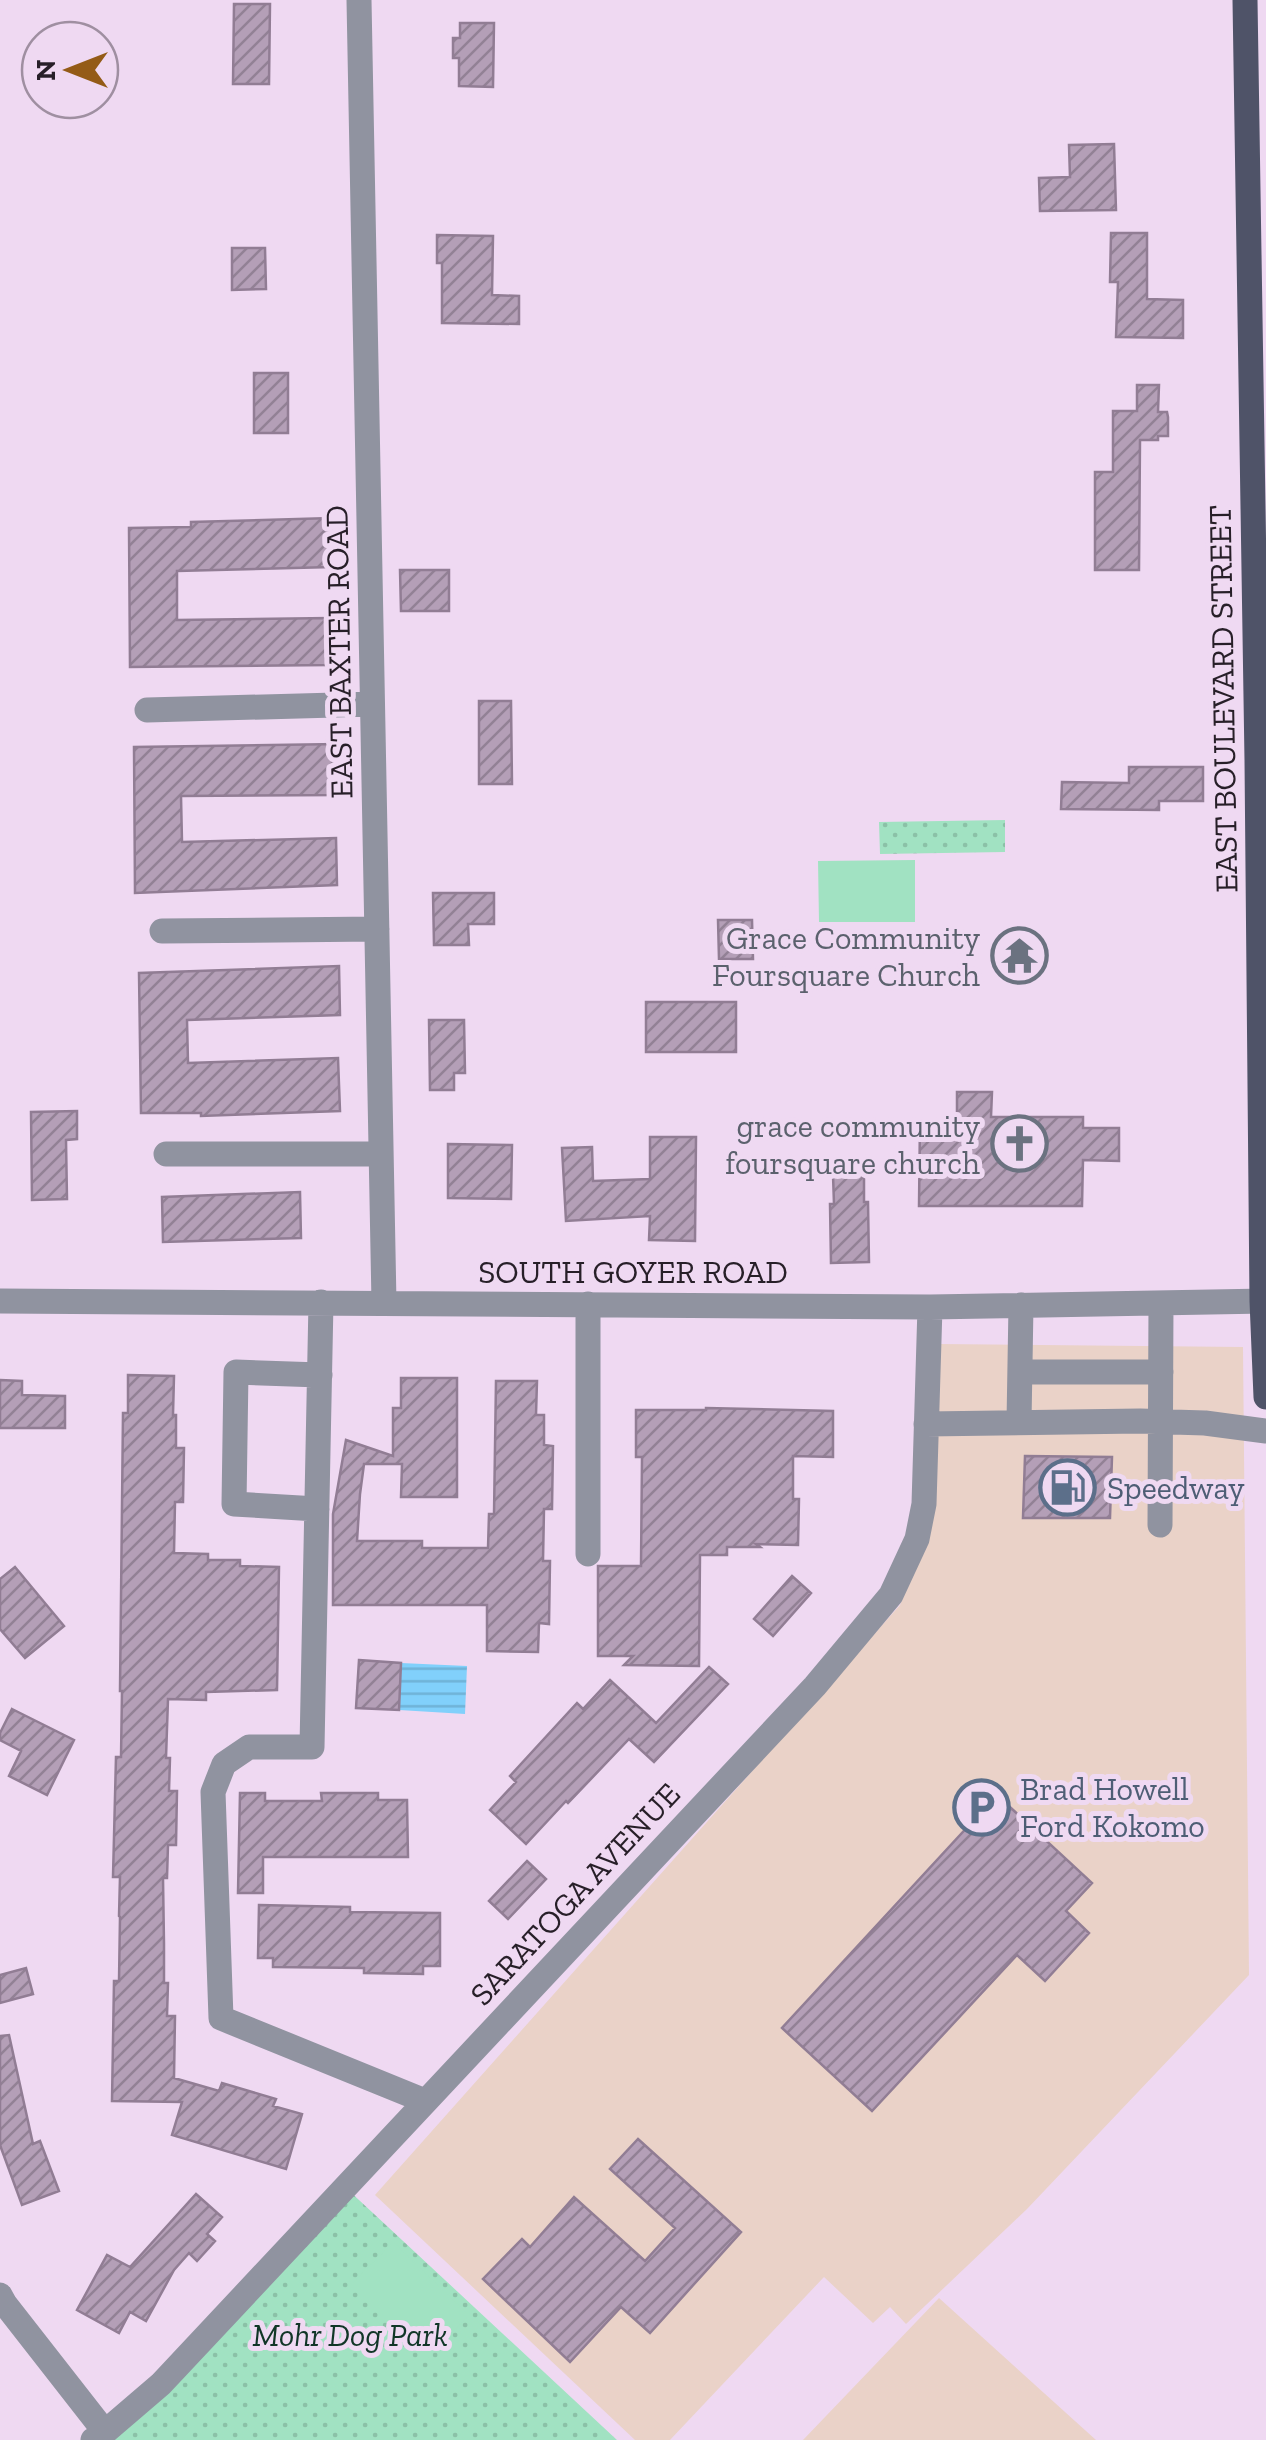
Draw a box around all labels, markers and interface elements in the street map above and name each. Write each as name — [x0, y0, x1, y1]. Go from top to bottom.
north arrow — [20, 20, 120, 120]
text: N — [29, 59, 62, 81]
street label: EAST BAXTER ROAD — [317, 505, 361, 799]
street label: EAST BOULEVARD STREET — [1201, 505, 1245, 893]
place label: Grace Community Foursquare Church — [712, 919, 981, 994]
temple icon: Grace Community Foursquare Church — [989, 926, 1049, 986]
place label: grace community foursquare church — [725, 1107, 981, 1182]
church icon: grace community foursquare church — [989, 1114, 1049, 1174]
street label: SOUTH GOYER ROAD — [478, 1253, 788, 1291]
fuel station icon: Speedway — [1038, 1458, 1098, 1518]
place label: Speedway — [1107, 1469, 1245, 1507]
place label: Brad Howell Ford Kokomo — [1020, 1770, 1205, 1845]
street label: SARATOGA AVENUE — [462, 1775, 688, 2013]
parking icon: Brad Howell Ford Kokomo — [951, 1777, 1011, 1837]
park label: Mohr Dog Park — [252, 2316, 448, 2354]

